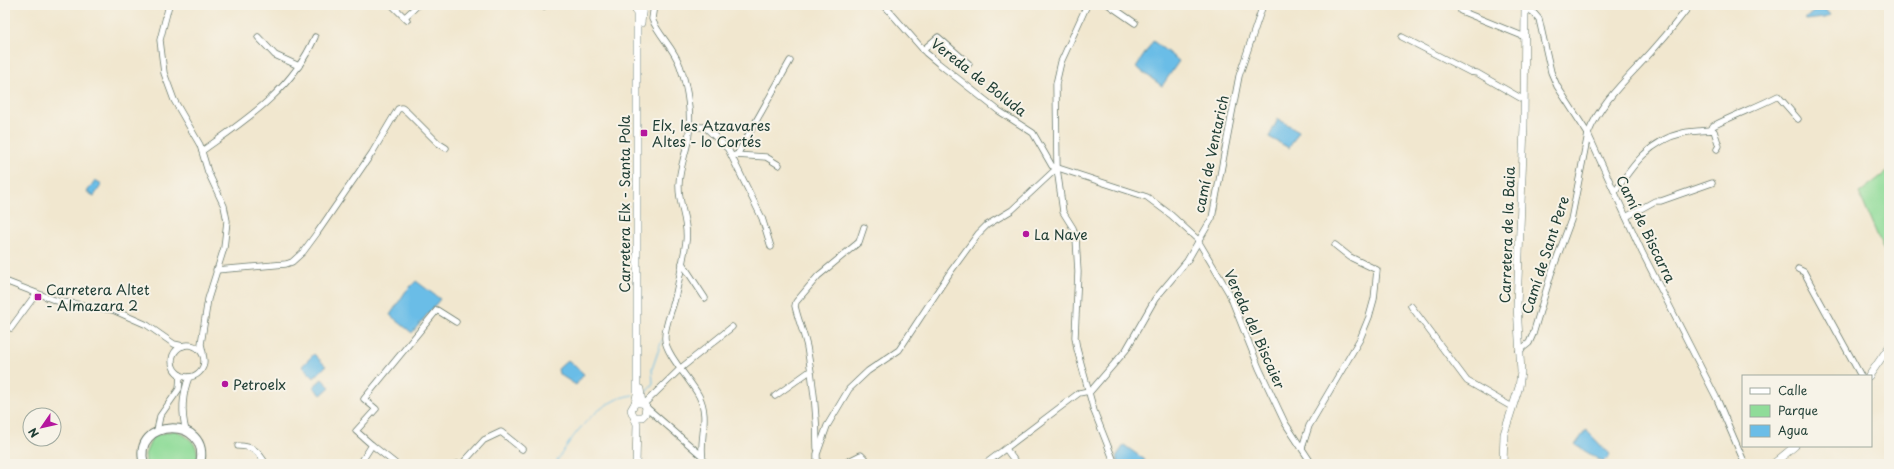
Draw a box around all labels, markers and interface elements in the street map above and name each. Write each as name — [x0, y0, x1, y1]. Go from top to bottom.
street label: Vereda de Boluda — [927, 33, 1032, 121]
street label: camí de Ventarich — [1188, 93, 1234, 215]
street label: Carretera Elx - Santa Pola — [614, 115, 635, 293]
place label: Elx, les Atzavares Altes - lo Cortés — [652, 115, 770, 152]
marker: Elx, les Atzavares Altes - lo Cortés — [639, 128, 649, 138]
street label: Carretera de la Baia — [1494, 166, 1520, 304]
street label: Camí de Biscarra — [1611, 172, 1681, 286]
street label: Camí de Sant Pere — [1516, 193, 1574, 317]
place label: La Nave — [1034, 224, 1088, 245]
marker: La Nave — [1021, 229, 1031, 239]
street label: Vereda del Biscaier — [1219, 266, 1291, 393]
place label: Carretera Altet - Almazara 2 — [46, 279, 150, 316]
marker: Carretera Altet - Almazara 2 — [33, 292, 43, 302]
place label: Petroelx — [233, 374, 286, 395]
legend — [1742, 375, 1872, 447]
marker: Petroelx — [220, 379, 230, 389]
text: Calle — [1778, 381, 1808, 399]
text: Parque — [1778, 401, 1818, 419]
north arrow — [22, 407, 62, 447]
text: Agua — [1778, 421, 1809, 439]
text: N — [24, 424, 43, 441]

